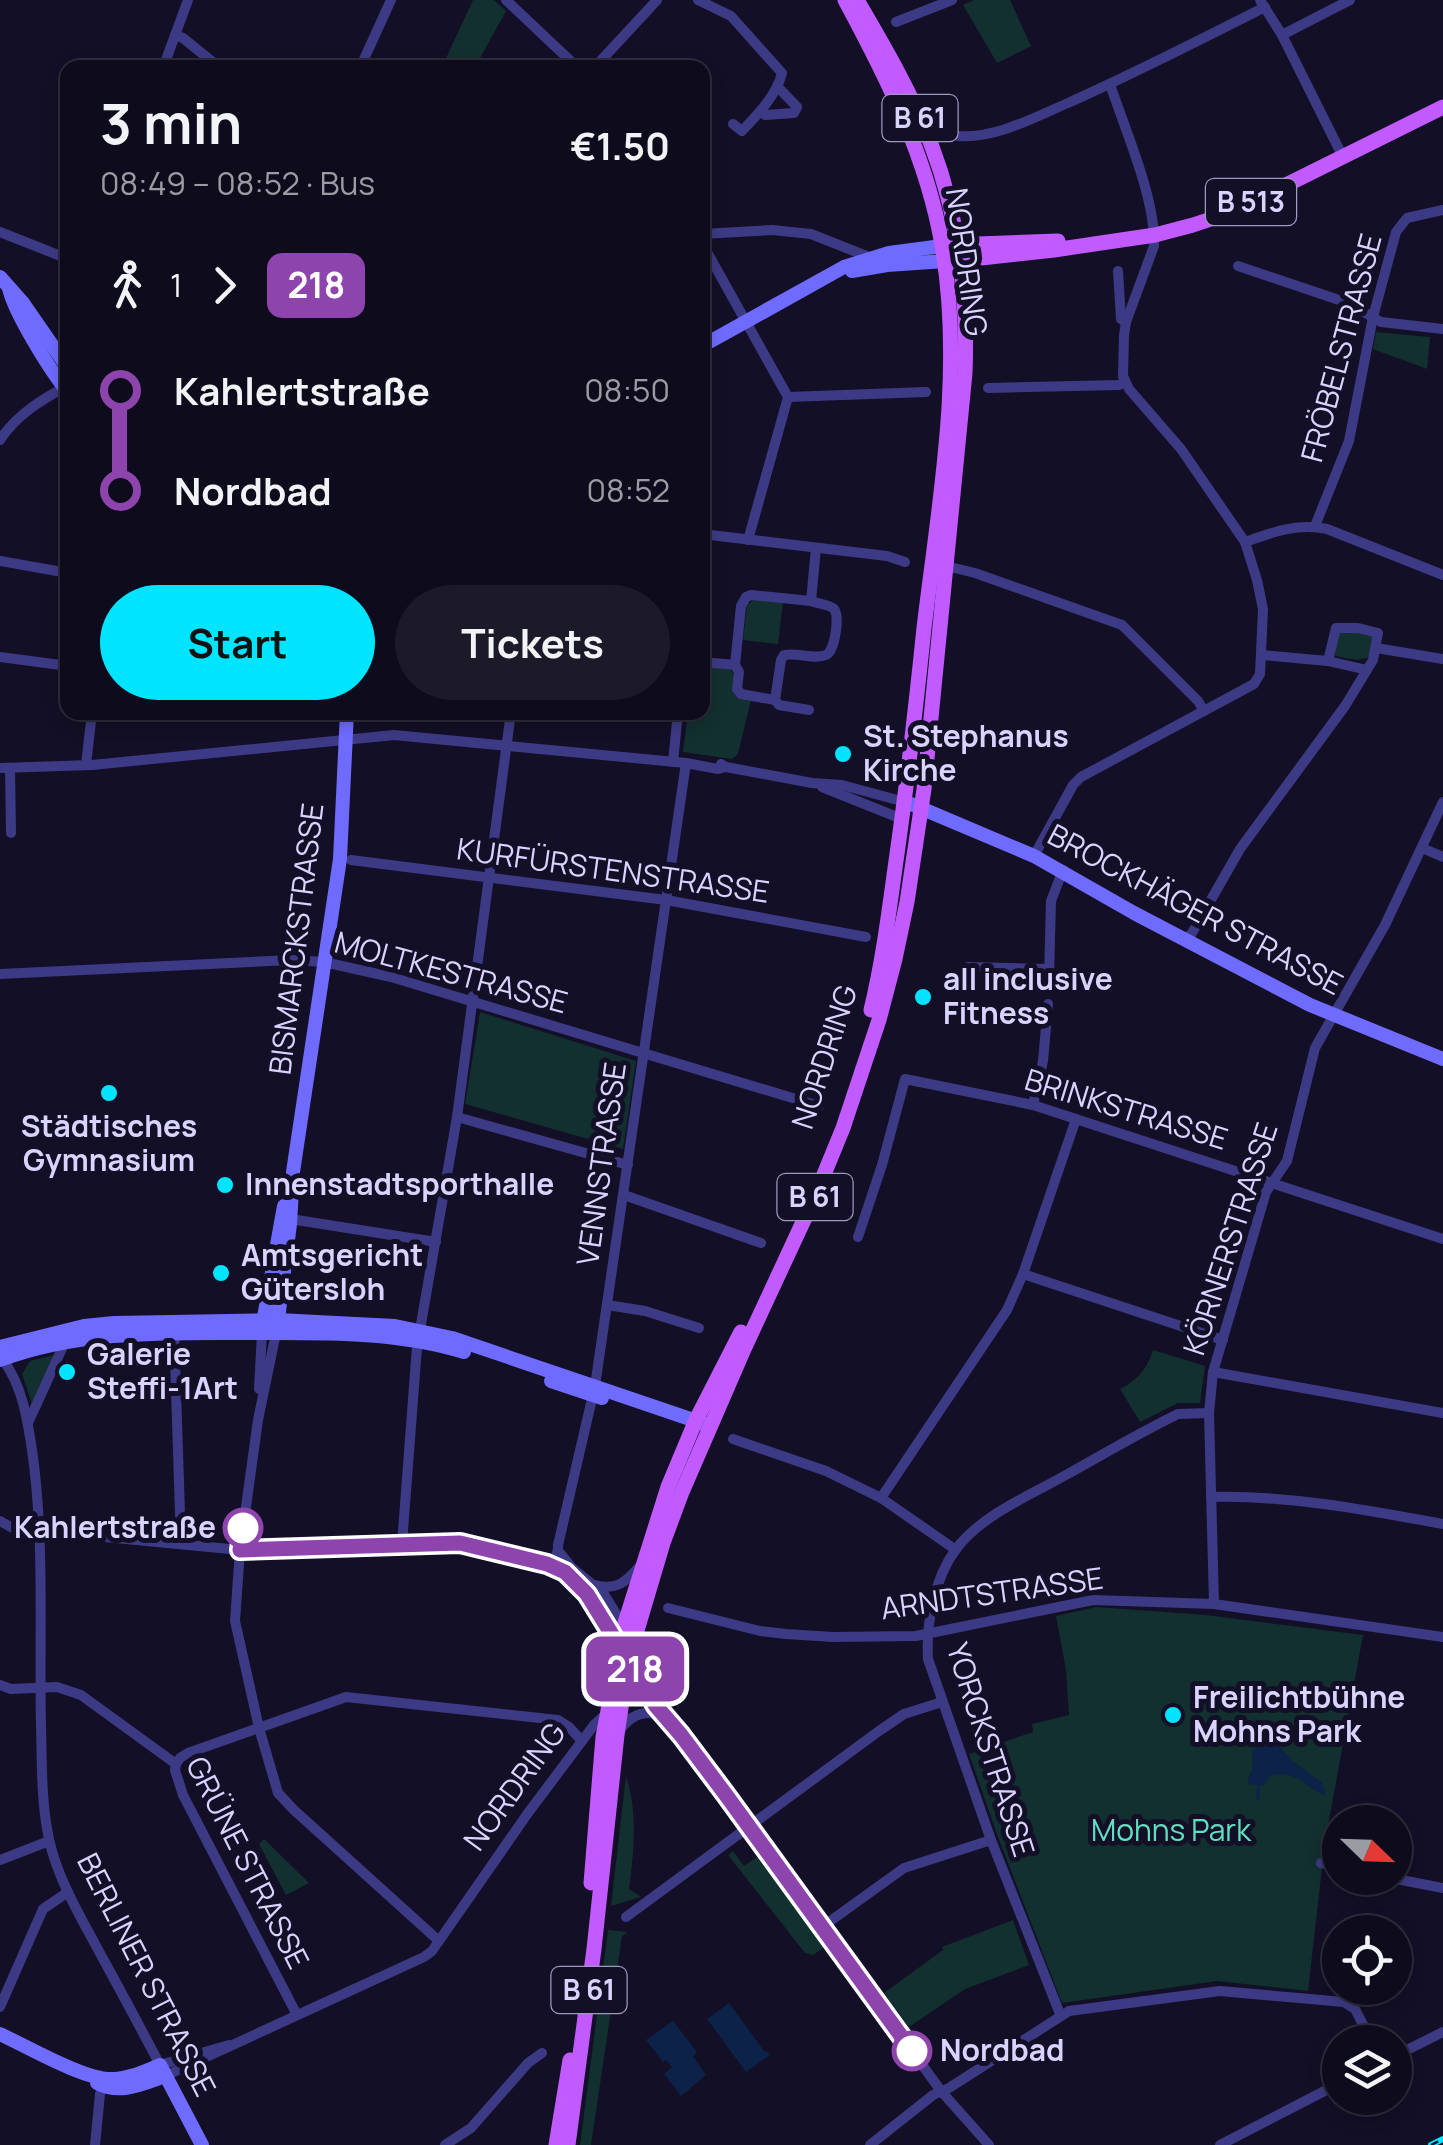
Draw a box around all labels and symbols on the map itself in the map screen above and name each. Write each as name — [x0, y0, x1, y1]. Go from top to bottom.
road number: B 61 — [882, 95, 958, 141]
road number: B 513 — [1206, 179, 1296, 225]
street label: NORDRING — [937, 185, 998, 338]
street label: FRÖBELSTRASSE — [1290, 229, 1391, 466]
place label: St. Stephanus Kirche — [863, 715, 1069, 790]
marker: St. Stephanus Kirche — [832, 743, 854, 765]
street label: BISMARCKSTRASSE — [259, 801, 333, 1077]
street label: BROCKHÄGER STRASSE — [1041, 813, 1350, 1004]
street label: KURFÜRSTENSTRASSE — [454, 827, 772, 912]
street label: MOLTKESTRASSE — [330, 921, 572, 1022]
place label: all inclusive Fitness — [943, 958, 1113, 1033]
street label: NORDRING — [781, 979, 866, 1134]
marker: all inclusive Fitness — [912, 986, 934, 1008]
street label: BRINKSTRASSE — [1020, 1058, 1233, 1159]
street label: VENNSTRASSE — [566, 1060, 635, 1268]
marker: Städtisches Gymnasium — [98, 1082, 120, 1104]
place label: Städtisches Gymnasium — [21, 1105, 197, 1180]
street label: KÖRNERSTRASSE — [1173, 1117, 1286, 1360]
place label: Innenstadtsporthalle — [245, 1163, 554, 1204]
marker: Innenstadtsporthalle — [214, 1174, 236, 1196]
road number: B 61 — [778, 1174, 852, 1220]
place label: Amtsgericht Gütersloh — [241, 1234, 423, 1309]
marker: Amtsgericht Gütersloh — [210, 1262, 232, 1284]
place label: Galerie Steffi-1Art — [87, 1333, 238, 1408]
marker: Galerie Steffi-1Art — [56, 1361, 78, 1383]
place label: Kahlertstraße — [14, 1506, 216, 1547]
marker: Kahlertstraße — [224, 1509, 262, 1547]
street label: ARNDTSTRASSE — [878, 1557, 1106, 1628]
line badge: 218 — [578, 1636, 692, 1702]
street label: YORCKSTRASSE — [938, 1637, 1045, 1862]
place label: Freilichtbühne Mohns Park — [1193, 1676, 1405, 1751]
marker: Freilichtbühne Mohns Park — [1162, 1704, 1184, 1726]
street label: NORDRING — [453, 1714, 574, 1858]
street label: GRÜNE STRASSE — [177, 1749, 319, 1975]
north arrow — [1322, 1805, 1412, 1895]
park label: Mohns Park — [1091, 1809, 1252, 1850]
street label: BERLINER STRASSE — [68, 1846, 226, 2103]
road number: B 61 — [552, 1967, 626, 2013]
place label: Nordbad — [940, 2029, 1065, 2070]
marker: Nordbad — [893, 2032, 931, 2070]

